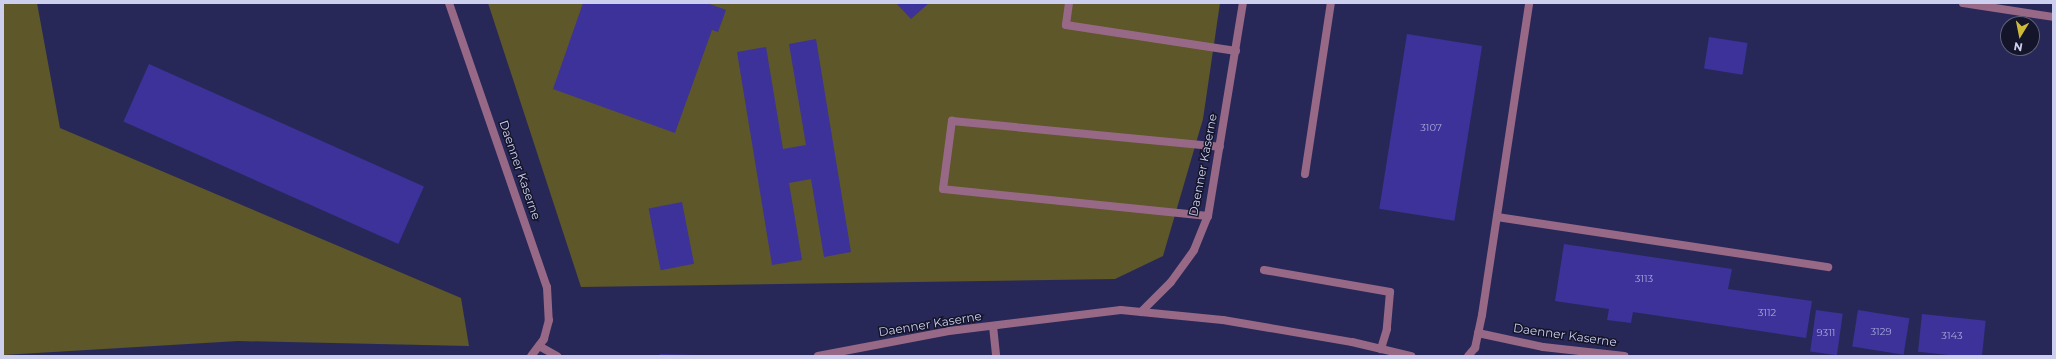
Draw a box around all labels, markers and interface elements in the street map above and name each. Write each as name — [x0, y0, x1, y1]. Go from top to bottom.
north arrow — [2000, 16, 2040, 56]
text: N — [2013, 39, 2024, 54]
street label: Daenner Kaserne — [1186, 112, 1220, 218]
street label: Daenner Kaserne — [496, 118, 544, 222]
house number: 3107 — [1420, 122, 1442, 134]
house number: 3113 — [1635, 273, 1653, 285]
house number: 3112 — [1758, 307, 1776, 319]
street label: Daenner Kaserne — [877, 309, 983, 339]
street label: Daenner Kaserne — [1512, 321, 1618, 349]
house number: 3129 — [1870, 326, 1892, 338]
house number: 9311 — [1817, 327, 1835, 339]
house number: 3143 — [1941, 330, 1963, 342]

